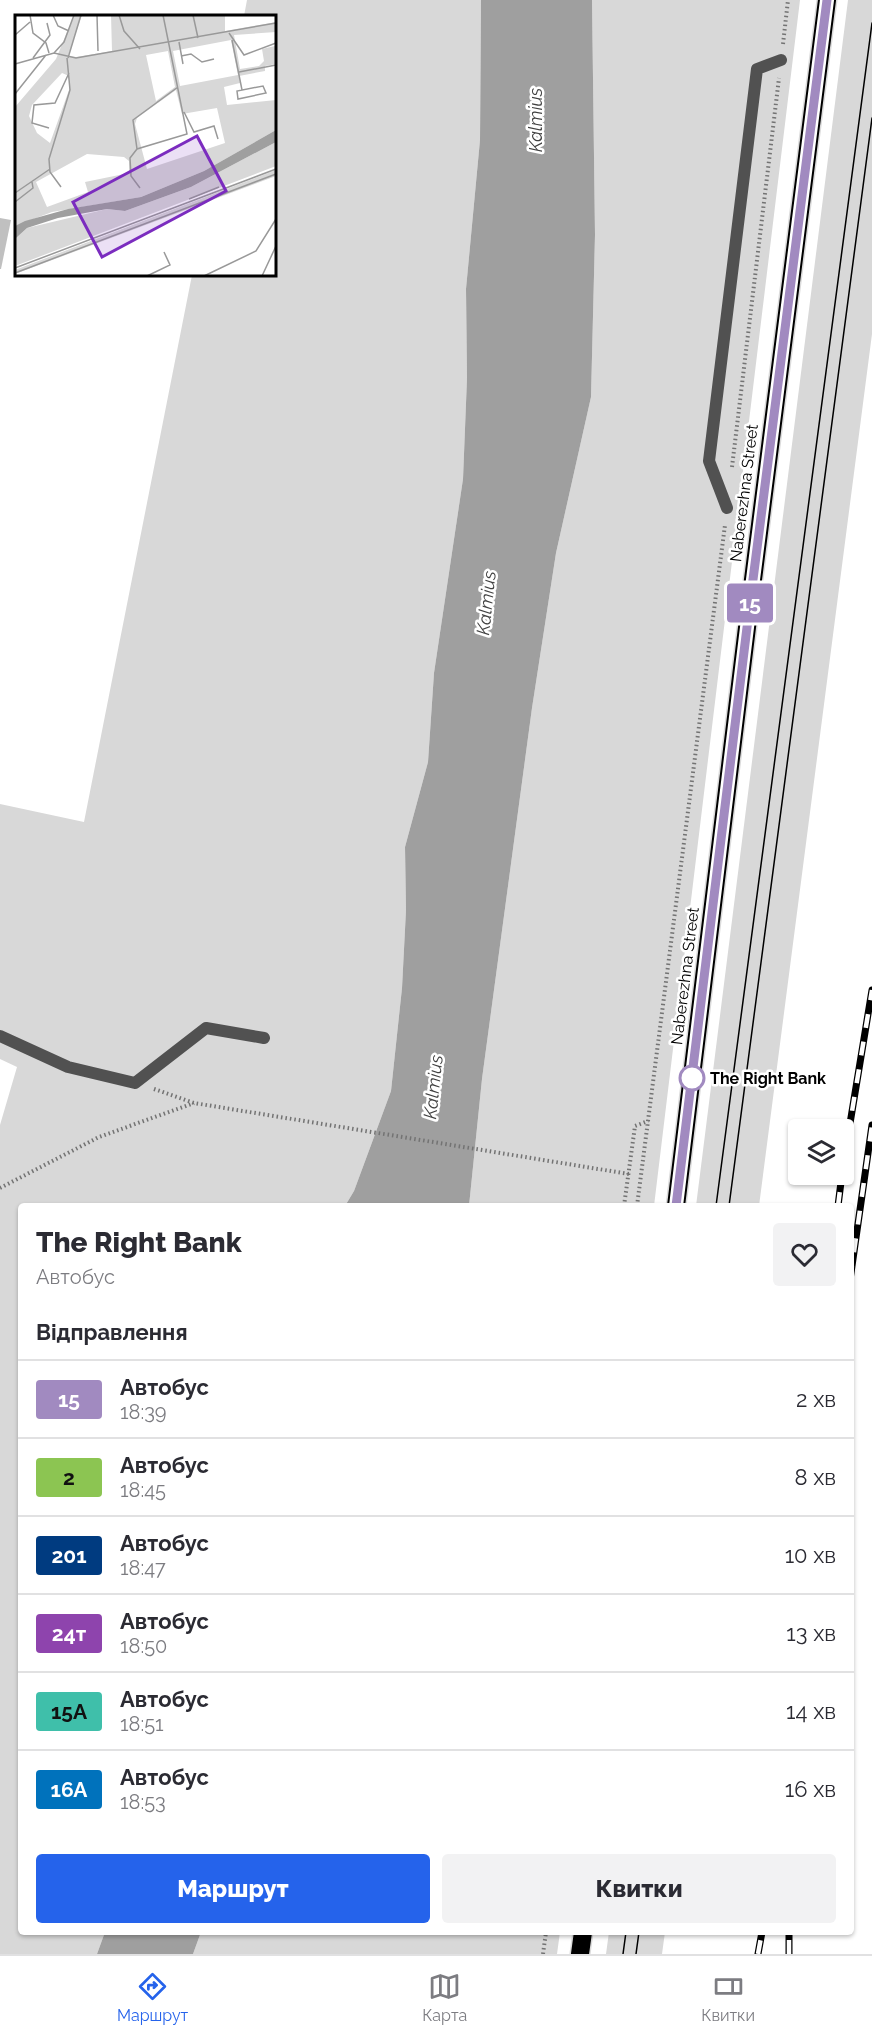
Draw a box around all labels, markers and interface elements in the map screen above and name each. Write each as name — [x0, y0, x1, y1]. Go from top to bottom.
inset map — [15, 15, 276, 276]
water label: Kalmius — [525, 87, 546, 152]
street label: Naberezhna Street — [726, 422, 762, 563]
water label: Kalmius — [472, 569, 500, 636]
line badge: 15 — [723, 584, 777, 622]
text: 15 — [739, 591, 761, 616]
street label: Naberezhna Street — [667, 905, 703, 1046]
water label: Kalmius — [419, 1053, 447, 1120]
marker: The Right Bank — [679, 1065, 705, 1091]
place label: The Right Bank — [710, 1069, 826, 1088]
map controls — [788, 1119, 854, 1185]
button: layers — [788, 1119, 854, 1185]
button: heart — [773, 1223, 836, 1286]
text: The Right Bank — [36, 1226, 242, 1259]
text: Автобус — [36, 1265, 115, 1289]
text: Відправлення — [36, 1319, 188, 1345]
text: Автобус — [120, 1374, 209, 1400]
text: 2 хв — [796, 1386, 836, 1412]
text: 15 — [58, 1387, 80, 1412]
text: 18:39 — [120, 1400, 167, 1424]
text: Автобус — [120, 1452, 209, 1478]
text: 8 хв — [794, 1464, 836, 1490]
text: 2 — [63, 1465, 75, 1490]
text: 18:45 — [120, 1478, 166, 1502]
text: Автобус — [120, 1530, 209, 1556]
text: 10 хв — [785, 1542, 836, 1568]
text: 201 — [51, 1543, 87, 1568]
text: 18:47 — [120, 1556, 166, 1580]
text: Автобус — [120, 1608, 209, 1634]
text: 13 хв — [786, 1620, 836, 1646]
text: 24т — [52, 1621, 86, 1646]
text: 18:50 — [120, 1634, 167, 1658]
text: Автобус — [120, 1686, 209, 1712]
text: 14 хв — [786, 1698, 836, 1724]
text: 15А — [51, 1699, 87, 1724]
text: 18:51 — [120, 1712, 164, 1736]
text: Автобус — [120, 1764, 209, 1790]
text: 16 хв — [785, 1776, 836, 1802]
text: 16А — [51, 1777, 87, 1802]
text: 18:53 — [120, 1790, 166, 1814]
button: Маршрут — [36, 1854, 430, 1923]
button: Квитки — [442, 1854, 836, 1923]
tab: Маршрут — [117, 1970, 188, 2025]
tab: Карта — [422, 1970, 467, 2025]
tab: Квитки — [701, 1970, 755, 2025]

